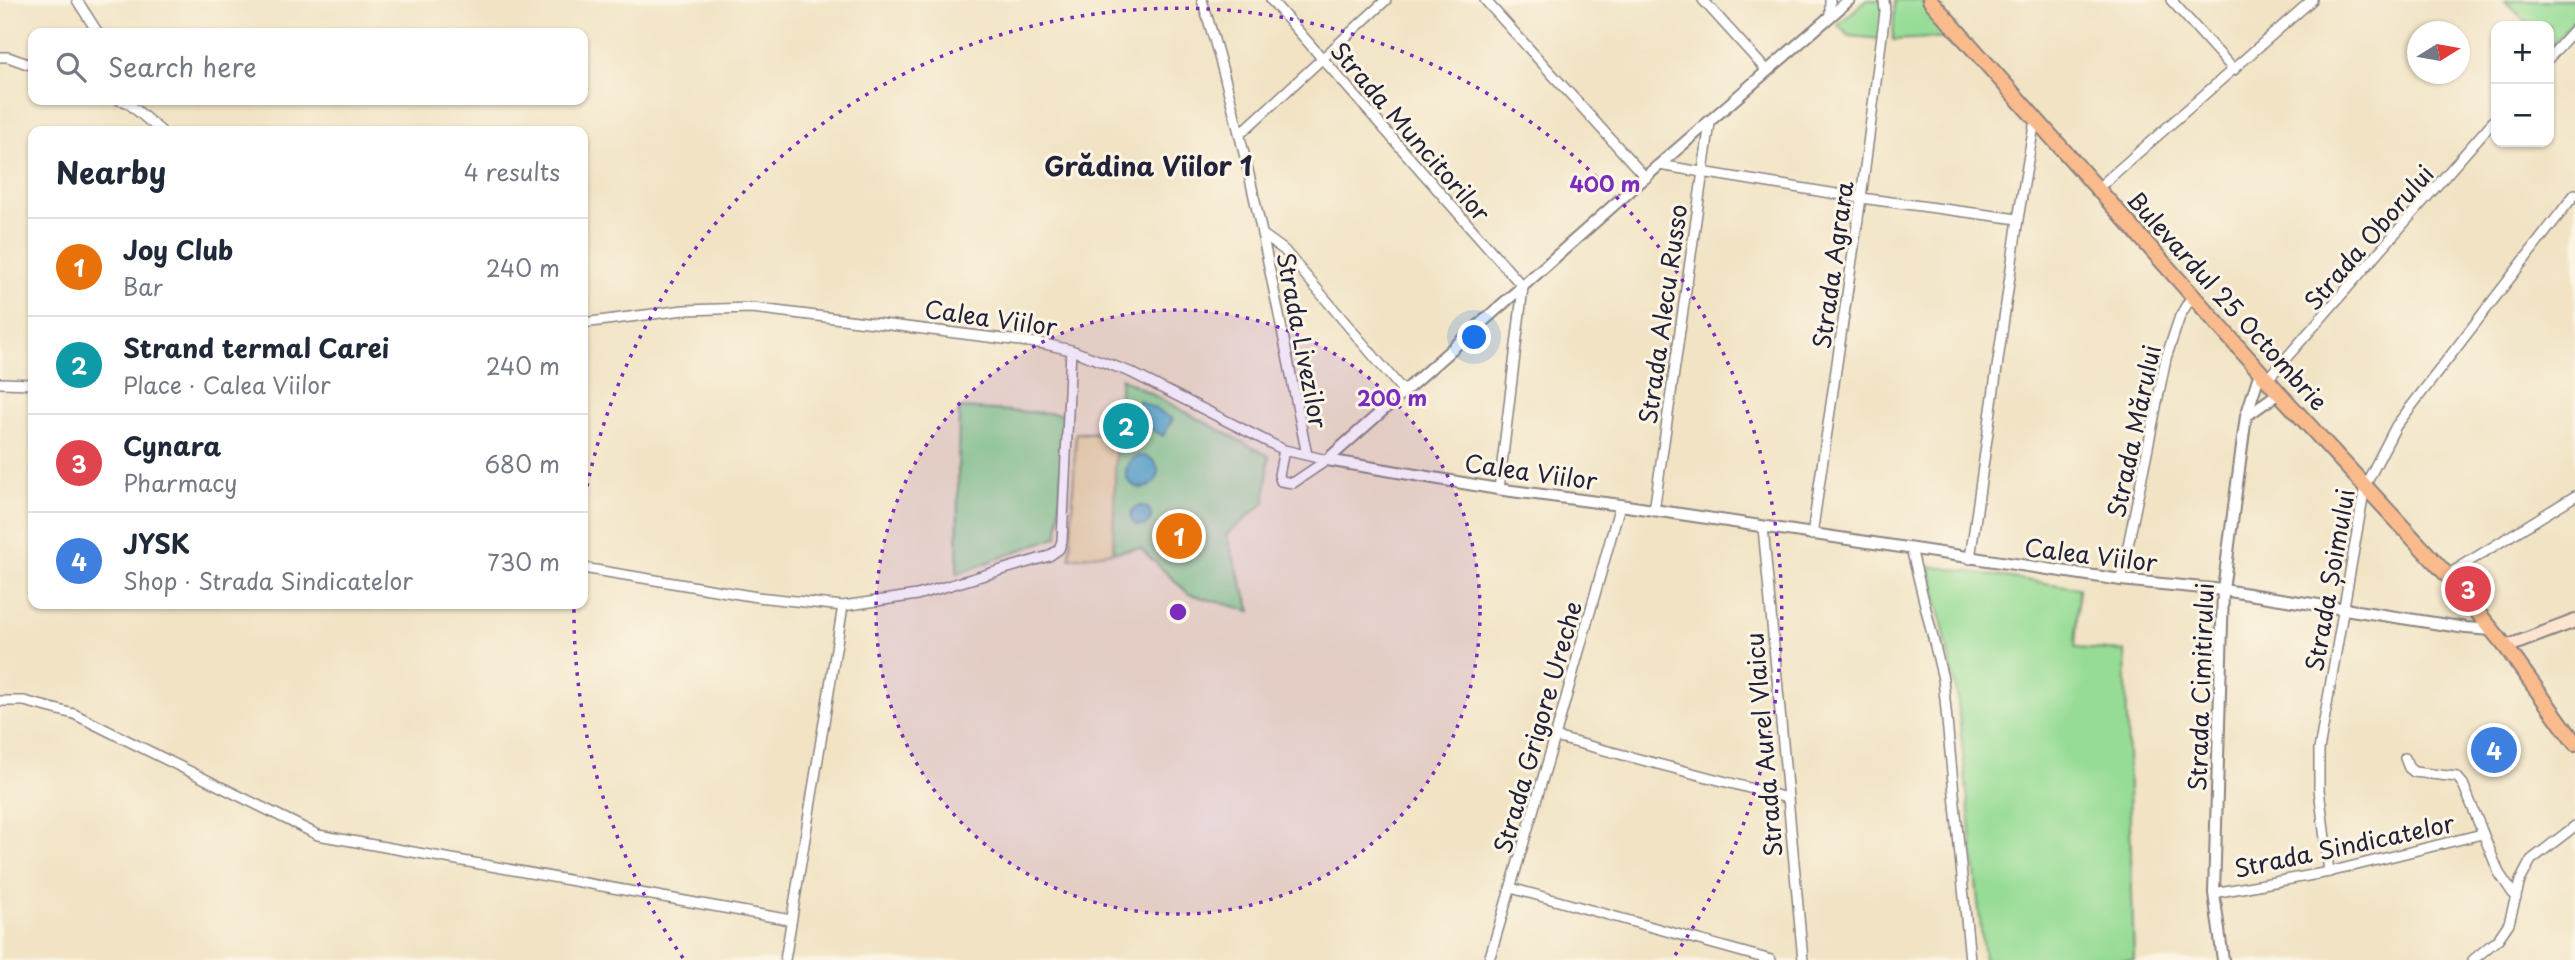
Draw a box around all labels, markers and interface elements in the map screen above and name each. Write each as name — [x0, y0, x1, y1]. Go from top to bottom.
north arrow — [2407, 21, 2470, 84]
map controls — [2491, 21, 2554, 147]
button: + — [2491, 21, 2554, 84]
search box — [28, 28, 588, 105]
street label: Strada Muncitorilor — [1323, 33, 1500, 230]
text: Search here — [108, 47, 257, 86]
icon: search — [52, 48, 90, 86]
button: − — [2491, 84, 2554, 147]
district label: Grădina Viilor 1 — [1044, 146, 1252, 185]
text: Nearby — [56, 149, 166, 194]
text: 4 results — [464, 154, 560, 189]
street label: Strada Oborului — [2295, 156, 2441, 318]
text: 400 m — [1570, 167, 1640, 199]
street label: Strada Agrara — [1802, 178, 1862, 351]
street label: Bulevardul 25 Octombrie — [2119, 182, 2337, 418]
street label: Strada Alecu Russo — [1629, 202, 1695, 426]
text: Joy Club — [123, 230, 233, 269]
street label: Strada Livezilor — [1268, 249, 1338, 432]
text: 1 — [74, 250, 85, 285]
text: 240 m — [486, 250, 560, 285]
text: Bar — [123, 269, 163, 304]
street label: Calea Viilor — [922, 290, 1061, 344]
your location — [1457, 320, 1491, 354]
text: Strand termal Carei — [123, 328, 389, 367]
street label: Strada Mărului — [2097, 341, 2169, 521]
text: 2 — [71, 348, 87, 383]
text: 240 m — [486, 348, 560, 383]
text: Place · Calea Viilor — [123, 367, 331, 402]
text: 200 m — [1357, 381, 1427, 413]
pin: 2 — [1103, 400, 1149, 452]
text: Cynara — [123, 426, 221, 465]
street label: Calea Viilor — [1462, 444, 1601, 498]
text: 3 — [71, 446, 87, 481]
text: 680 m — [484, 446, 560, 481]
text: Pharmacy — [123, 465, 237, 500]
street label: Strada Șoimului — [2295, 486, 2363, 674]
pin: 1 — [1156, 510, 1202, 562]
text: JYSK — [123, 524, 190, 563]
street label: Calea Viilor — [2022, 528, 2160, 580]
text: 4 — [71, 544, 87, 579]
text: 730 m — [487, 544, 560, 579]
text: Shop · Strada Sindicatelor — [123, 563, 413, 598]
pin: 3 — [2445, 563, 2491, 615]
street label: Strada Cimitirului — [2178, 582, 2222, 792]
street label: Strada Grigore Ureche — [1484, 596, 1590, 858]
centre of rings — [1166, 600, 1190, 624]
street label: Strada Aurel Vlaicu — [1735, 631, 1791, 859]
pin: 4 — [2471, 724, 2517, 776]
street label: Strada Sindicatelor — [2230, 804, 2458, 886]

